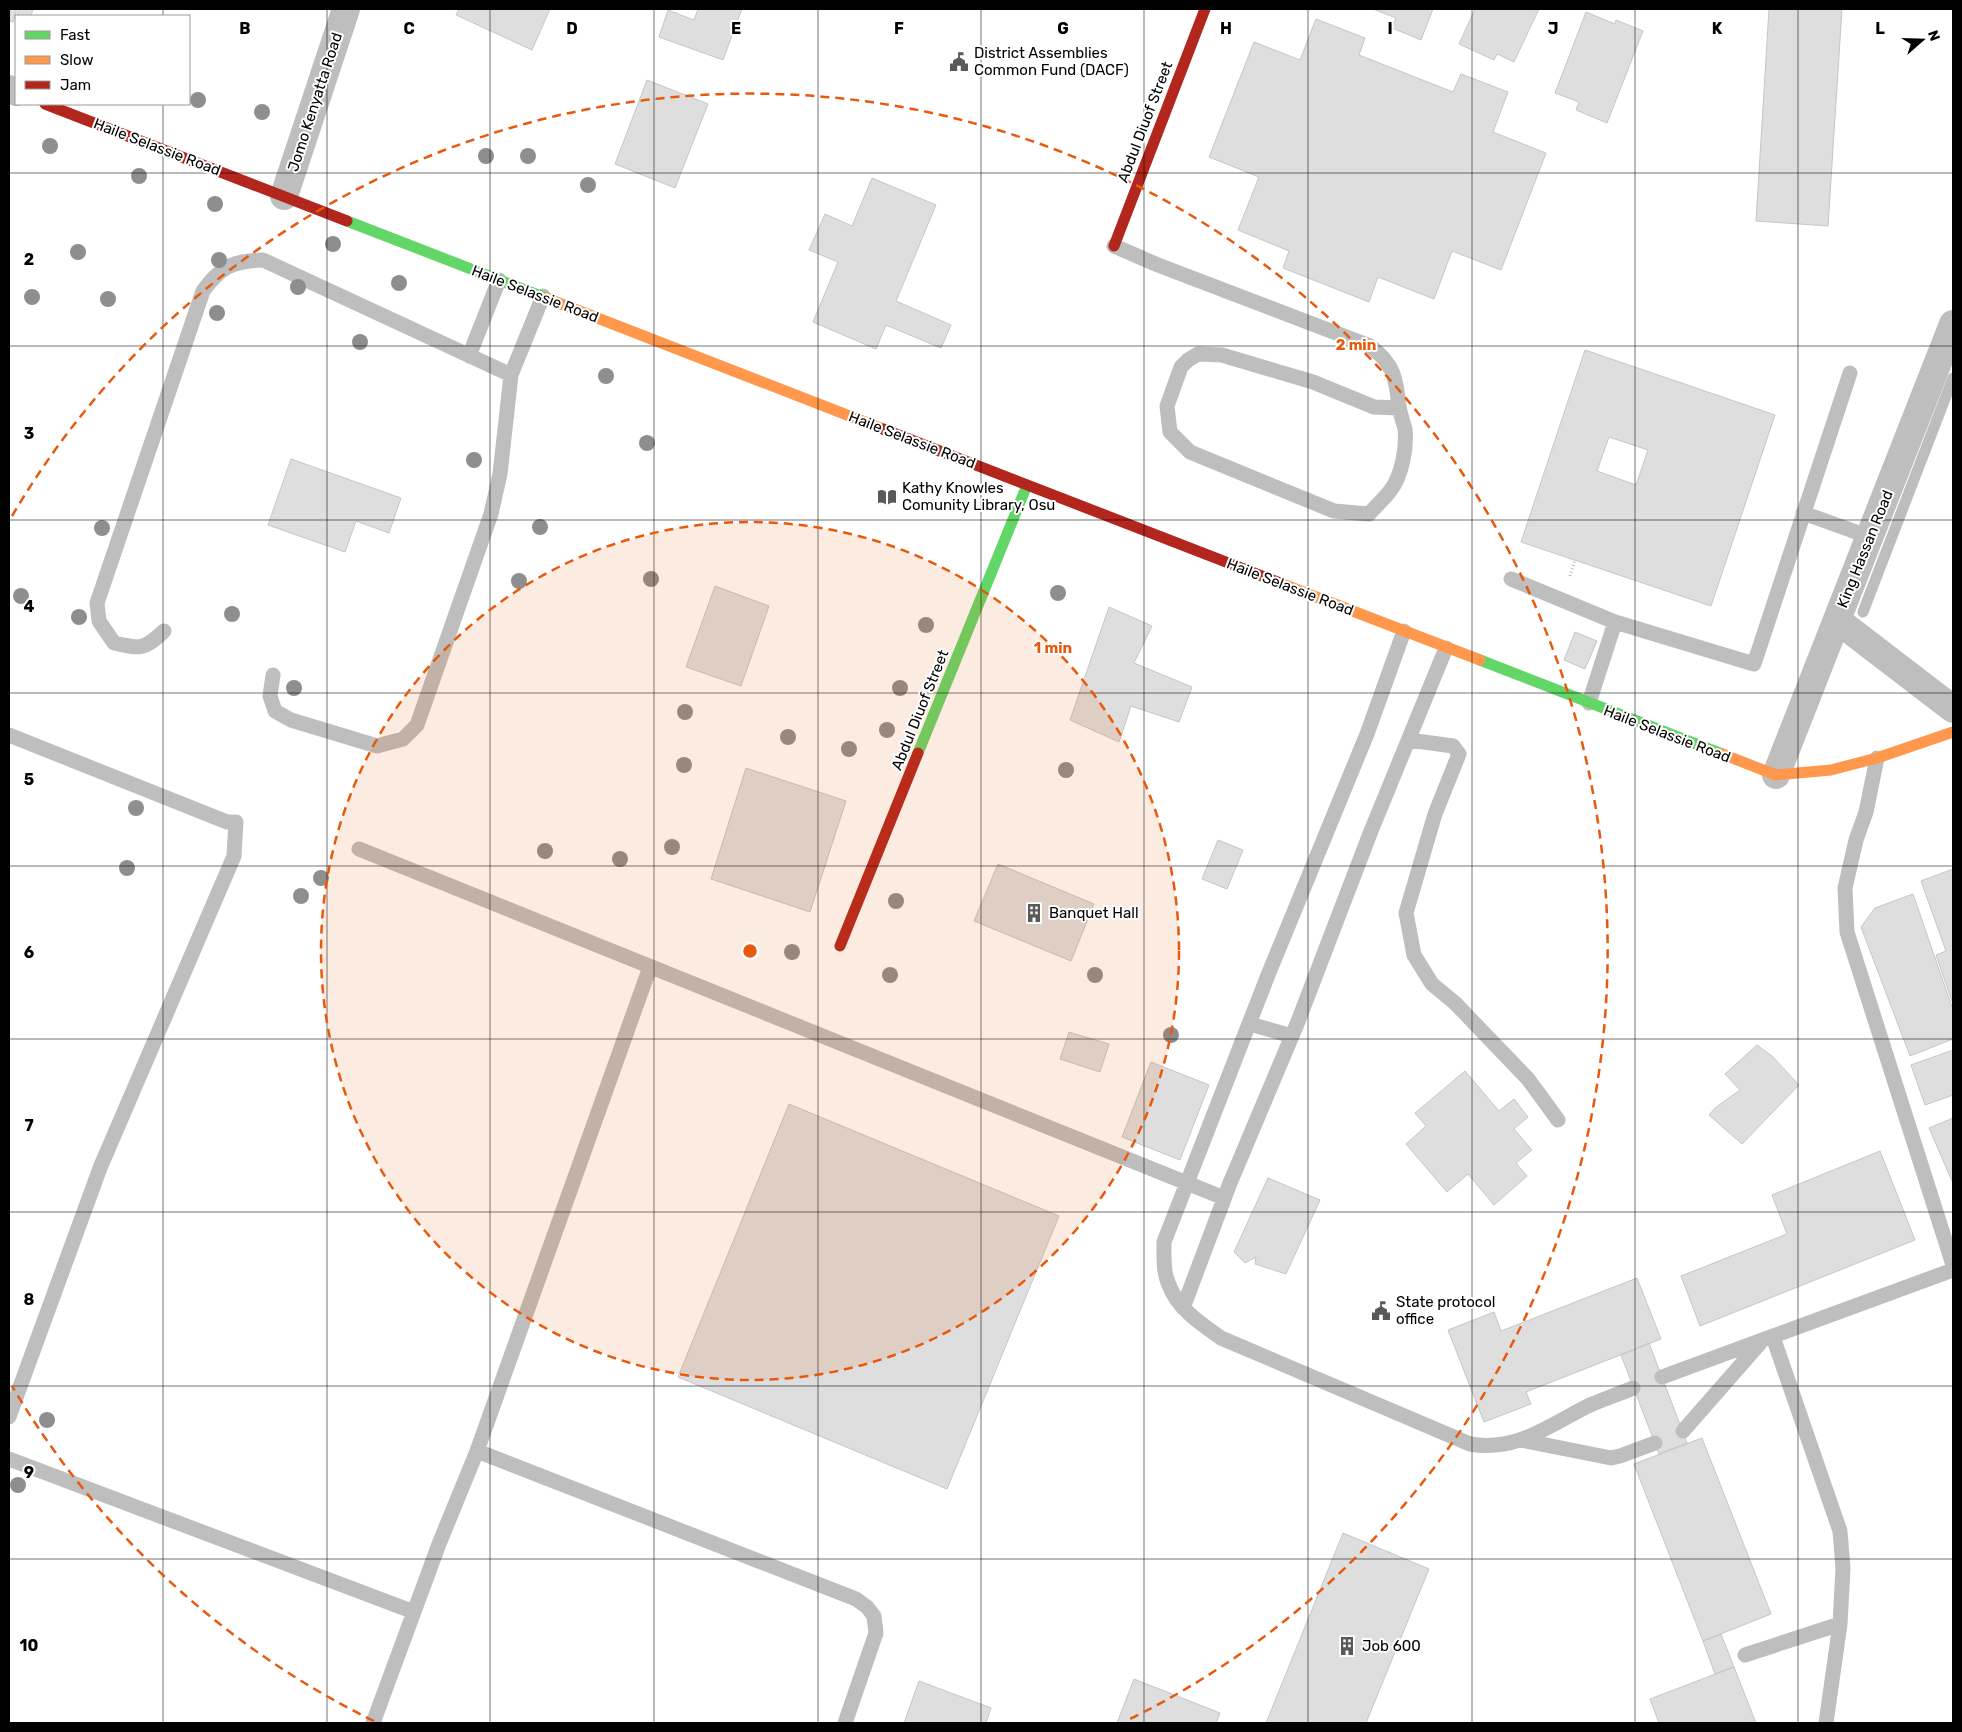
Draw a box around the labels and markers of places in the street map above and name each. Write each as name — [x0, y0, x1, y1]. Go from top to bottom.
place label: District Assemblies Common Fund (DACF) — [974, 44, 1129, 79]
public building icon: District Assemblies Common Fund (DACF) — [948, 51, 970, 73]
place label: Kathy Knowles Comunity Library, Osu — [902, 479, 1055, 514]
library icon: Kathy Knowles Comunity Library, Osu — [876, 486, 898, 508]
building icon: Banquet Hall — [1023, 902, 1045, 924]
place label: Banquet Hall — [1049, 904, 1139, 922]
centre of rings — [741, 942, 759, 960]
place label: State protocol office — [1396, 1293, 1495, 1328]
public building icon: State protocol office — [1370, 1300, 1392, 1322]
building icon: Job 600 — [1336, 1635, 1358, 1657]
place label: Job 600 — [1362, 1637, 1421, 1655]

